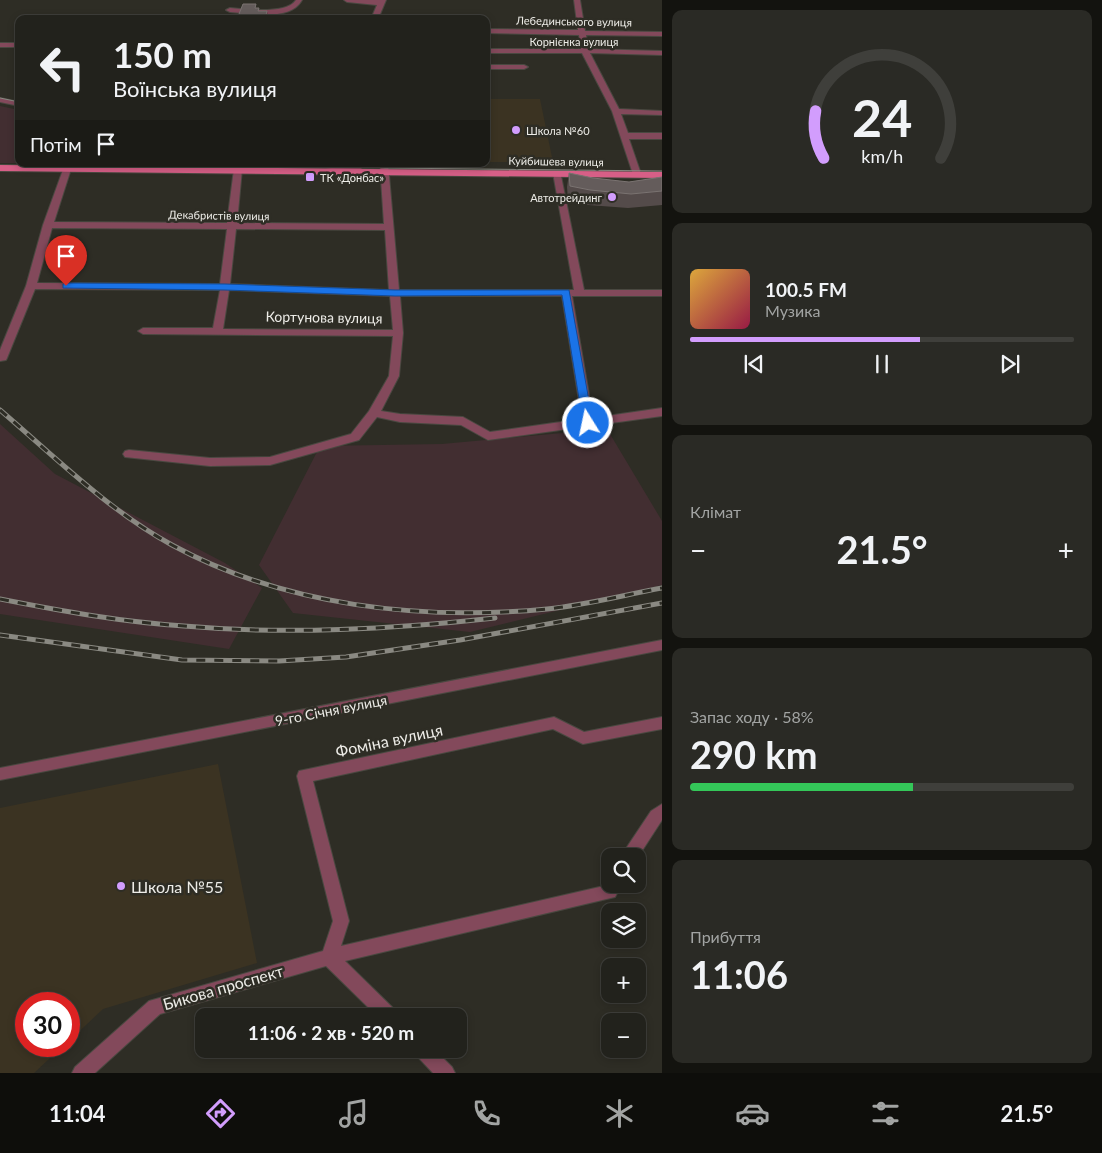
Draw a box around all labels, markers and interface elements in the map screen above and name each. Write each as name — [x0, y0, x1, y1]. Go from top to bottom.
street label: Лебединського вулиця — [515, 13, 632, 29]
text: 150 m — [113, 33, 212, 75]
icon: left — [30, 35, 95, 100]
street label: Корнієнка вулиця — [530, 35, 618, 48]
text: Воїнська вулиця — [113, 75, 277, 102]
text: 24 — [852, 86, 912, 148]
marker: Школа №60 — [510, 124, 522, 136]
place label: Школа №60 — [526, 124, 590, 137]
icon: arrive — [92, 130, 120, 158]
text: Потім — [30, 133, 82, 156]
text: km/h — [861, 145, 903, 167]
street label: Куйбишева вулиця — [508, 154, 604, 168]
marker: ТК «Донбас» — [304, 171, 316, 183]
place label: ТК «Донбас» — [320, 171, 384, 184]
place label: Автотрейдинг — [530, 191, 602, 204]
marker: Автотрейдинг — [606, 191, 618, 203]
street label: Декабристів вулиця — [168, 208, 270, 222]
pin — [45, 235, 87, 286]
icon: arrive — [52, 242, 80, 270]
text: 100.5 FM — [765, 278, 847, 301]
text: Музика — [765, 301, 821, 320]
street label: Кортунова вулиця — [265, 307, 383, 327]
icon: previous — [740, 350, 768, 378]
icon: pause — [868, 350, 896, 378]
icon: next — [996, 350, 1024, 378]
position arrow — [561, 396, 613, 448]
text: Клімат — [690, 502, 741, 521]
text: 21.5° — [837, 526, 927, 572]
text: − — [690, 533, 706, 567]
text: + — [1058, 533, 1074, 567]
street label: 9-го Січня вулиця — [274, 691, 388, 729]
text: Запас ходу · 58% — [690, 707, 814, 726]
street label: Фоміна вулиця — [334, 719, 444, 761]
text: 290 km — [690, 731, 818, 777]
map controls — [601, 848, 646, 1058]
button: search — [601, 848, 646, 893]
place label: Школа №55 — [131, 877, 223, 896]
marker: Школа №55 — [115, 880, 127, 892]
button: layers — [601, 903, 646, 948]
text: Прибуття — [690, 927, 761, 946]
text: 11:06 — [690, 951, 788, 997]
button: + — [601, 958, 646, 1003]
street label: Бикова проспект — [161, 961, 285, 1013]
speed limit sign: 30 — [15, 992, 80, 1057]
button: − — [601, 1013, 646, 1058]
text: 11:06 · 2 хв · 520 m — [248, 1021, 414, 1044]
icon: directions — [203, 1096, 238, 1131]
icon: music — [336, 1096, 371, 1131]
icon: phone — [469, 1096, 504, 1131]
icon: climate — [602, 1096, 637, 1131]
icon: car — [735, 1096, 770, 1131]
icon: filters — [868, 1096, 903, 1131]
text: 11:04 — [49, 1100, 106, 1127]
text: 21.5° — [1000, 1100, 1053, 1127]

